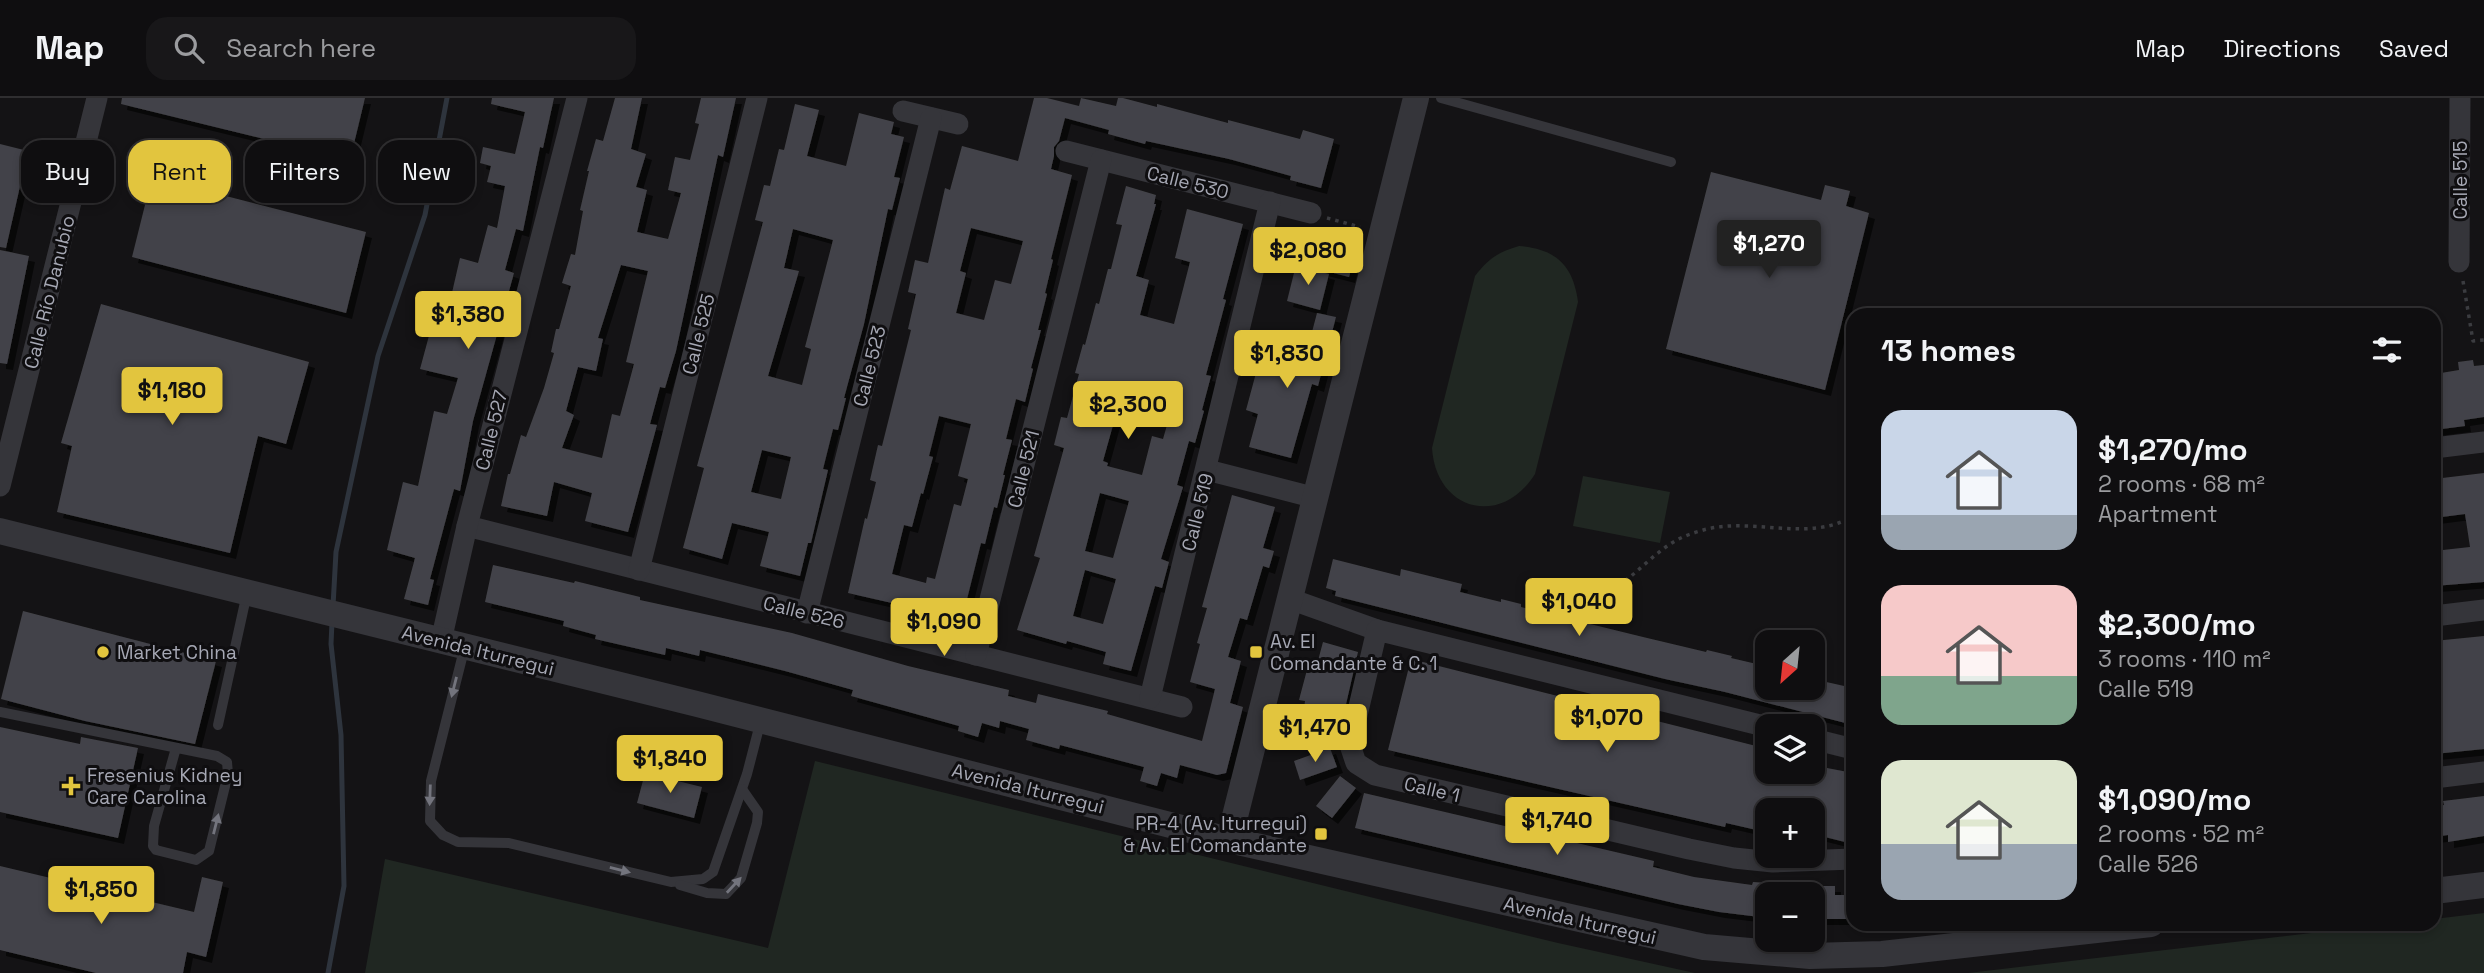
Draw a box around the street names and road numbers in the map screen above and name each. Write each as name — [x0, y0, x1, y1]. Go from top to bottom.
street label: Calle 515 — [2448, 141, 2473, 220]
street label: Calle 530 — [1144, 160, 1231, 205]
street label: Calle Río Danubio — [18, 213, 81, 371]
street label: Calle 525 — [676, 291, 721, 377]
street label: Calle 523 — [847, 323, 892, 409]
street label: Calle 527 — [469, 387, 514, 473]
street label: Calle 521 — [1002, 428, 1045, 511]
street label: Calle 519 — [1176, 471, 1219, 554]
street label: Calle 526 — [761, 590, 847, 635]
street label: Avenida Iturregui — [399, 620, 556, 681]
street label: Avenida Iturregui — [949, 758, 1106, 819]
street label: Calle 1 — [1402, 771, 1462, 808]
street label: Avenida Iturregui — [1501, 891, 1659, 950]

